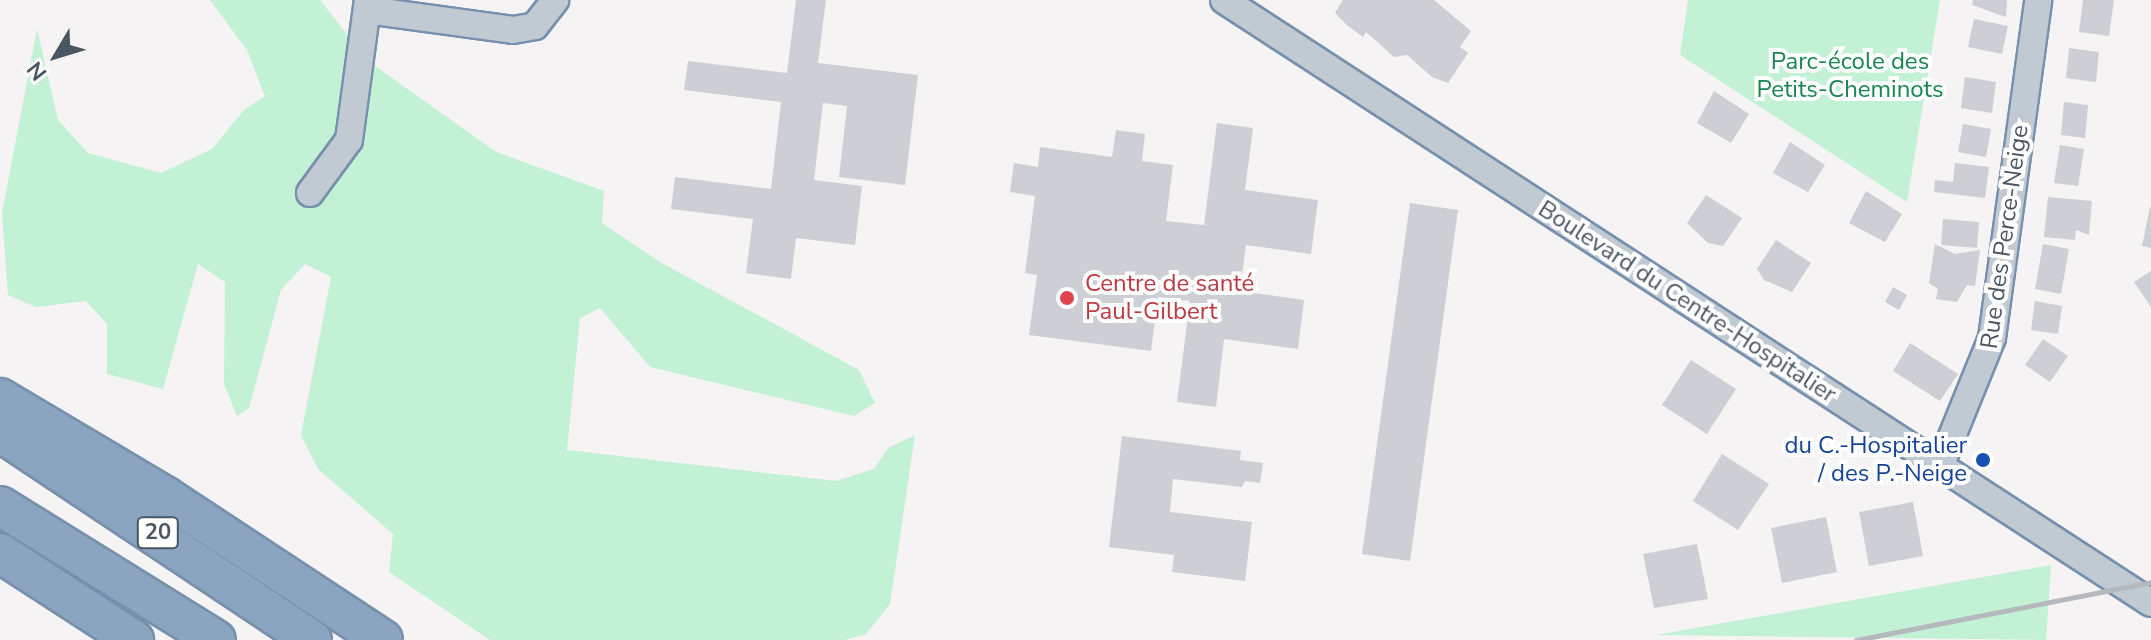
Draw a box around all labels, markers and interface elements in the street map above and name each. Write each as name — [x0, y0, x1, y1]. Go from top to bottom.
north arrow — [16, 16, 96, 96]
park label: Parc-école des Petits-Cheminots — [1757, 48, 1943, 104]
text: N — [20, 55, 54, 86]
street label: Rue des Perce-Neige — [1975, 123, 2035, 351]
street label: Boulevard du Centre-Hospitalier — [1533, 195, 1841, 409]
place label: Centre de santé Paul-Gilbert — [1085, 270, 1254, 326]
marker: Centre de santé Paul-Gilbert — [1056, 287, 1078, 309]
place label: du C.-Hospitalier / des P.-Neige — [1784, 432, 1967, 488]
marker: du C.-Hospitalier / des P.-Neige — [1974, 451, 1992, 469]
road number: 20 — [136, 515, 180, 551]

